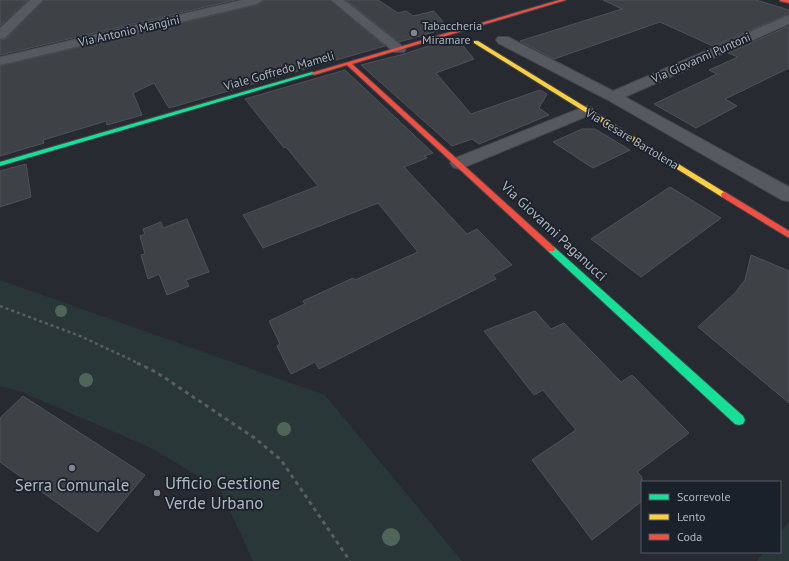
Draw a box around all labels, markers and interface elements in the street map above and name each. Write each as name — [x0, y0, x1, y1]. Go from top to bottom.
street label: Via Antonio Mangini — [76, 12, 181, 50]
place label: Tabaccheria Miramare — [422, 18, 482, 47]
marker: Tabaccheria Miramare — [409, 28, 419, 38]
street label: Via Giovanni Puntoni — [648, 29, 753, 87]
street label: Viale Goffredo Mameli — [221, 48, 336, 94]
street label: Via Cesare Bartolena — [582, 104, 682, 172]
street label: Via Giovanni Paganucci — [496, 176, 611, 285]
marker: Serra Comunale — [67, 463, 77, 473]
place label: Ufficio Gestione Verde Urbano — [164, 472, 280, 514]
place label: Serra Comunale — [15, 474, 129, 496]
legend — [641, 481, 781, 553]
marker: Ufficio Gestione Verde Urbano — [152, 488, 162, 498]
text: Scorrevole — [677, 489, 731, 504]
text: Lento — [677, 509, 706, 524]
text: Coda — [677, 529, 702, 544]

